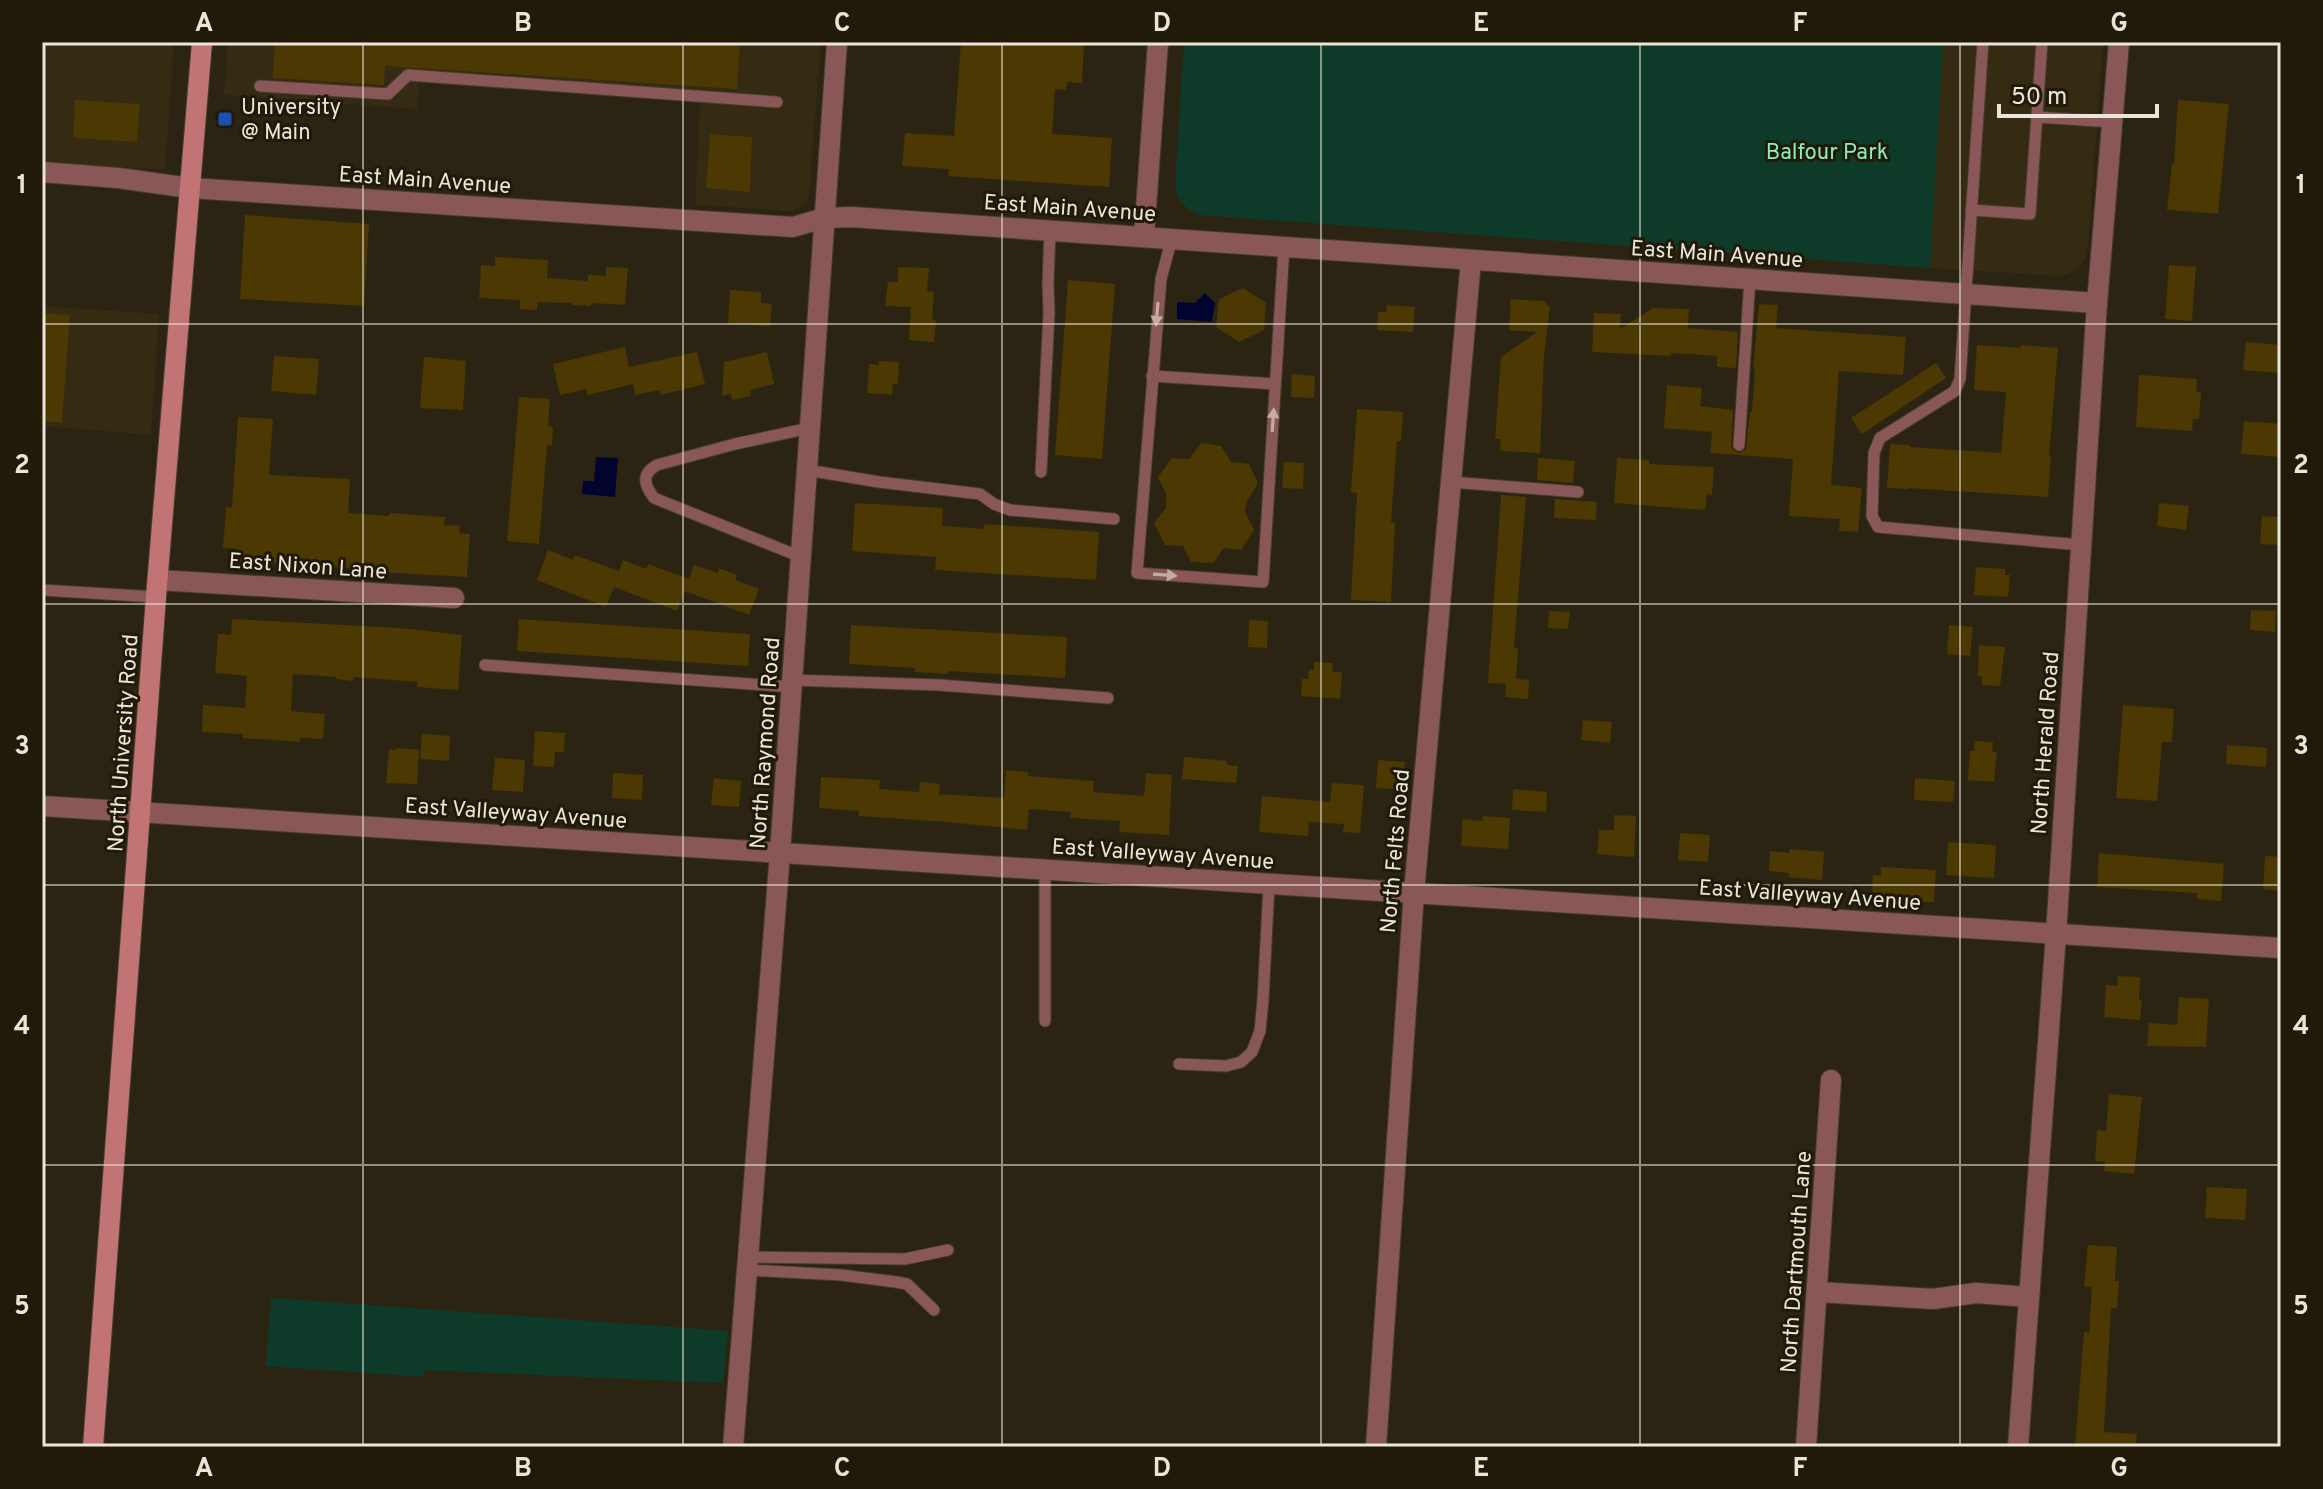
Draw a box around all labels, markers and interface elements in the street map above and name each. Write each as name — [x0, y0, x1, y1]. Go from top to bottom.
text: A — [195, 8, 213, 41]
text: B — [514, 8, 532, 41]
text: C — [834, 8, 850, 41]
text: D — [1153, 8, 1171, 41]
text: E — [1473, 8, 1489, 41]
text: F — [1793, 8, 1808, 41]
text: G — [2110, 8, 2128, 41]
scale bar — [1999, 68, 2157, 118]
text: 50 m — [2011, 83, 2067, 113]
place label: University @ Main — [241, 95, 341, 147]
marker: University @ Main — [216, 110, 234, 128]
park label: Balfour Park — [1766, 140, 1888, 167]
street label: East Main Avenue — [338, 162, 512, 201]
text: 1 — [17, 170, 27, 203]
text: 1 — [2296, 170, 2306, 203]
street label: East Main Avenue — [983, 190, 1157, 229]
street label: East Main Avenue — [1630, 236, 1804, 275]
one-way arrow — [1151, 302, 1164, 327]
one-way arrow — [1267, 407, 1280, 432]
text: 2 — [14, 450, 30, 483]
text: 2 — [2293, 450, 2309, 483]
street label: East Nixon Lane — [228, 548, 388, 586]
one-way arrow — [1153, 569, 1178, 582]
street label: North University Road — [103, 633, 146, 853]
street label: North Raymond Road — [746, 636, 787, 850]
street label: North Herald Road — [2027, 651, 2066, 836]
text: 3 — [14, 731, 30, 764]
text: 3 — [2293, 731, 2309, 764]
street label: North Felts Road — [1376, 768, 1417, 935]
street label: East Valleyway Avenue — [404, 793, 628, 836]
street label: East Valleyway Avenue — [1051, 834, 1275, 877]
street label: East Valleyway Avenue — [1698, 875, 1922, 918]
text: 4 — [14, 1011, 30, 1044]
text: 4 — [2293, 1011, 2309, 1044]
street label: North Dartmouth Lane — [1776, 1150, 1819, 1374]
text: 5 — [14, 1291, 30, 1324]
text: 5 — [2293, 1291, 2309, 1324]
text: A — [195, 1453, 213, 1486]
text: B — [514, 1453, 532, 1486]
text: C — [834, 1453, 850, 1486]
text: D — [1153, 1453, 1171, 1486]
text: E — [1473, 1453, 1489, 1486]
text: F — [1793, 1453, 1808, 1486]
text: G — [2110, 1453, 2128, 1486]

